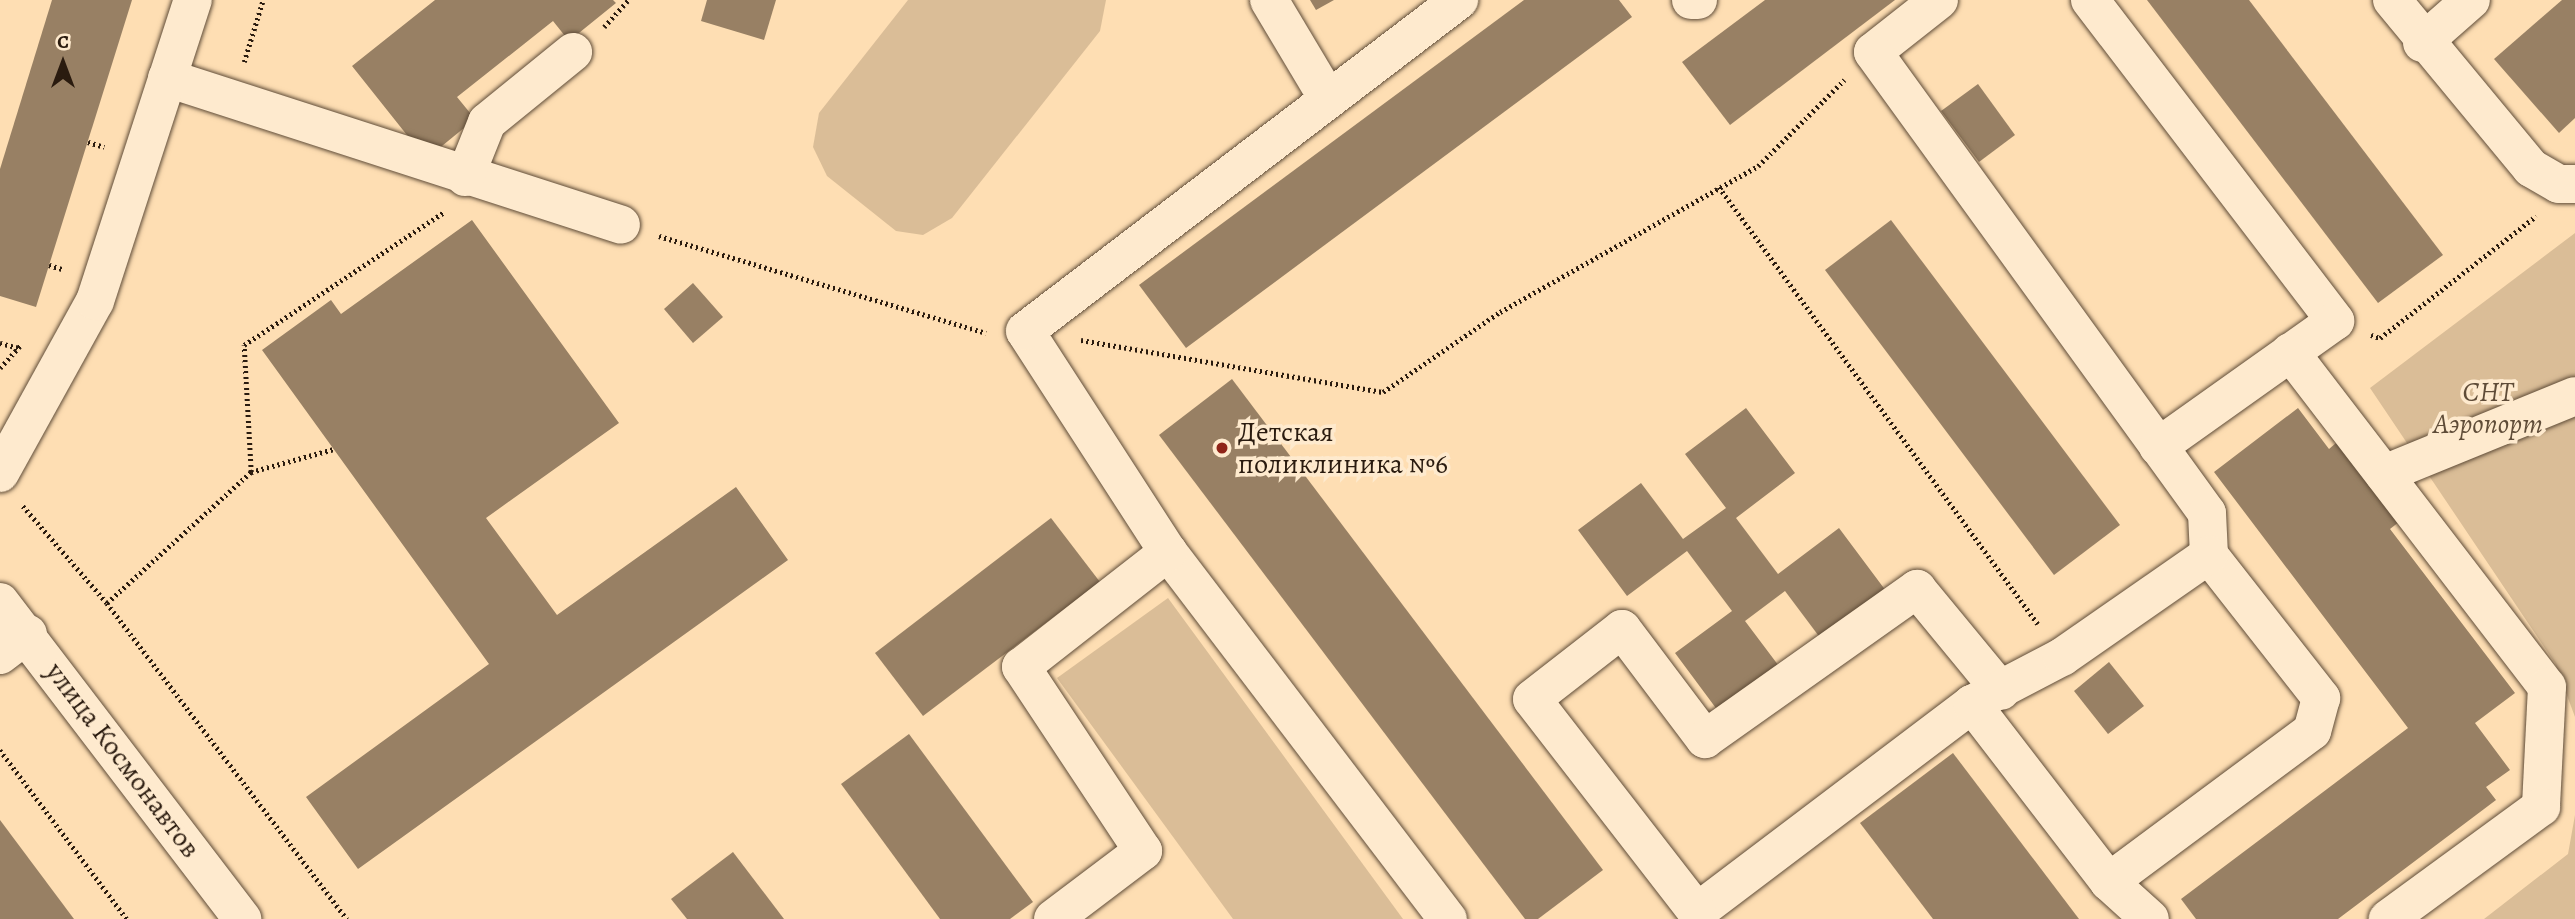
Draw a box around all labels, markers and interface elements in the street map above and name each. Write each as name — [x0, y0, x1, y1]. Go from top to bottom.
north arrow — [28, 28, 98, 98]
text: С — [57, 29, 69, 55]
park label: СНТ Аэропорт — [2433, 375, 2543, 441]
place label: Детская поликлиника №6 — [1238, 415, 1448, 481]
marker: Детская поликлиника №6 — [1212, 438, 1232, 458]
street label: улица Космонавтов — [39, 656, 207, 864]

